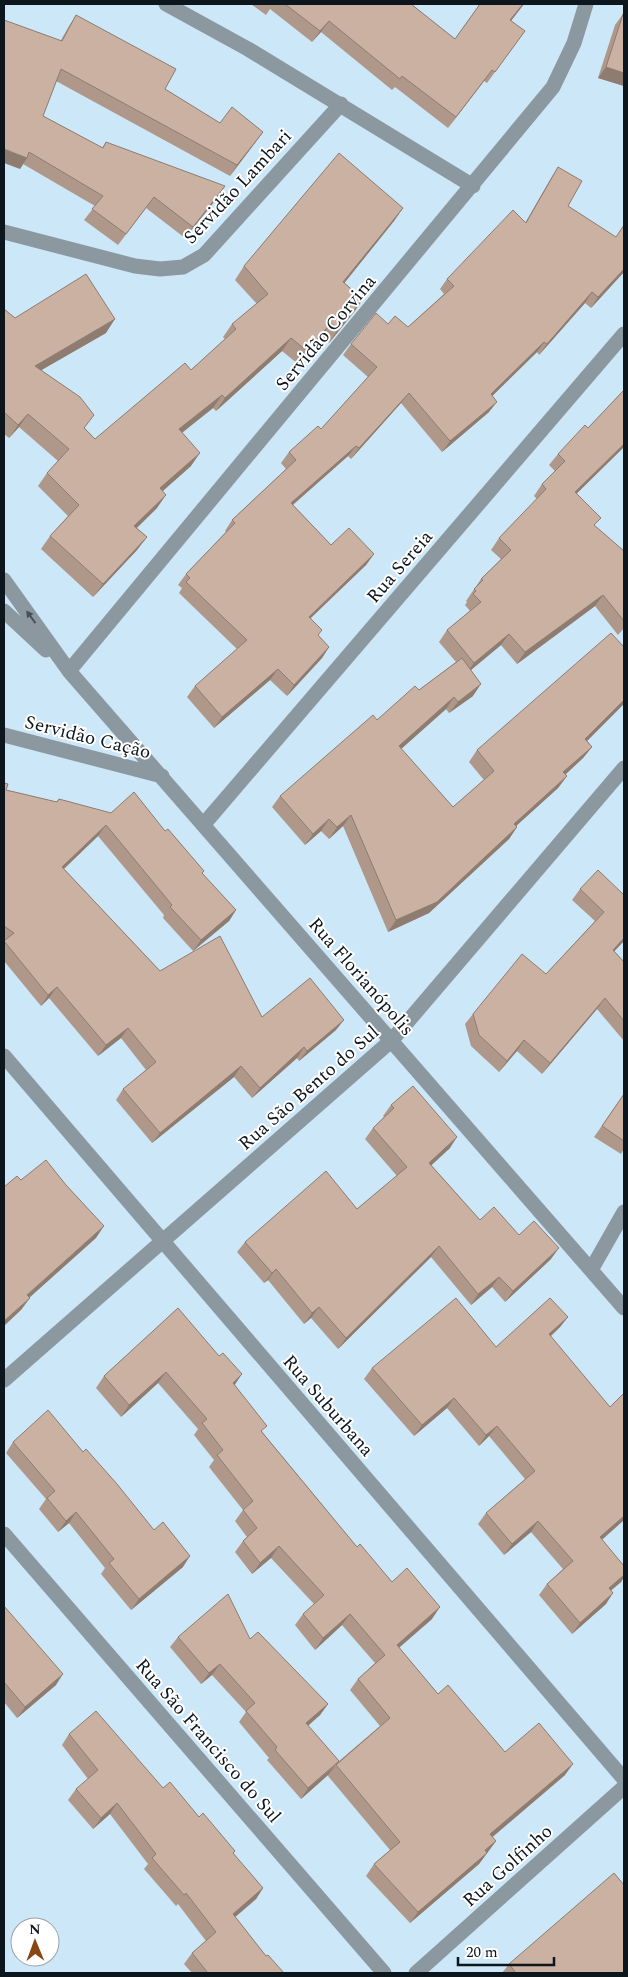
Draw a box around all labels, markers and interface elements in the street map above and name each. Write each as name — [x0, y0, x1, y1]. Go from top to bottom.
street label: Servidão Lambari — [177, 123, 299, 251]
street label: Servidão Corvina — [269, 268, 384, 397]
street label: Rua Sereia — [360, 523, 441, 610]
one-way arrow — [25, 611, 36, 624]
street label: Servidão Cação — [22, 708, 154, 767]
street label: Rua Florianópolis — [301, 911, 421, 1043]
street label: Rua São Bento do Sul — [232, 1019, 386, 1158]
street label: Rua Suburbana — [275, 1348, 381, 1464]
street label: Rua São Francisco do Sul — [128, 1652, 288, 1830]
street label: Rua Golfinho — [456, 1818, 560, 1915]
north arrow — [10, 1917, 60, 1967]
text: N — [29, 1919, 41, 1940]
scale bar — [458, 1934, 554, 1966]
text: 20 m — [466, 1941, 498, 1964]

